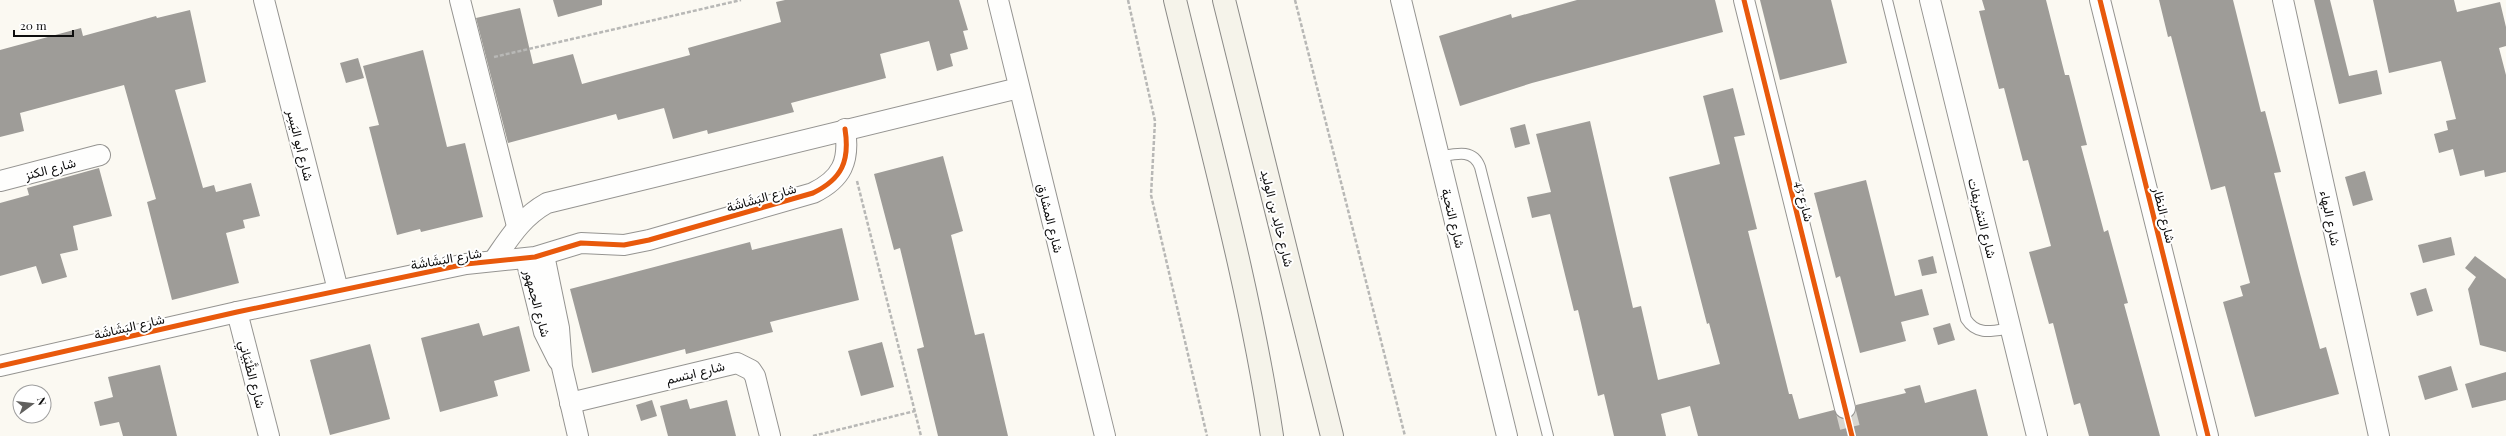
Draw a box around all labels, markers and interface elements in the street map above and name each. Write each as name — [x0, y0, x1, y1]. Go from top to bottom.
scale bar — [14, 12, 73, 38]
text: 20 m — [20, 17, 47, 33]
street label: شارع أبو اليَسِر — [282, 107, 318, 183]
street label: شارع الكنز — [22, 153, 78, 185]
street label: شارع خالِد بن الوليد — [1256, 168, 1298, 269]
street label: شارع التشريفات — [1963, 176, 2001, 260]
street label: شارع البَشَاشَة — [724, 179, 799, 217]
street label: شارع 43 — [1790, 179, 1818, 224]
street label: شارع المشارق — [1032, 181, 1068, 255]
street label: شارع النظار — [2148, 184, 2180, 245]
street label: شارع التحية — [1436, 186, 1470, 250]
street label: شارع البهاء — [2315, 189, 2345, 247]
street label: شارع البَشَاشَة — [409, 243, 483, 275]
street label: شارع الجمهور — [519, 266, 555, 339]
street label: شارع البَشَاشَة — [92, 310, 166, 344]
street label: شارع الظَّبْيَاني — [233, 338, 270, 411]
street label: شارع ابتسم — [664, 356, 727, 389]
north arrow — [12, 384, 52, 424]
text: N — [34, 396, 50, 407]

